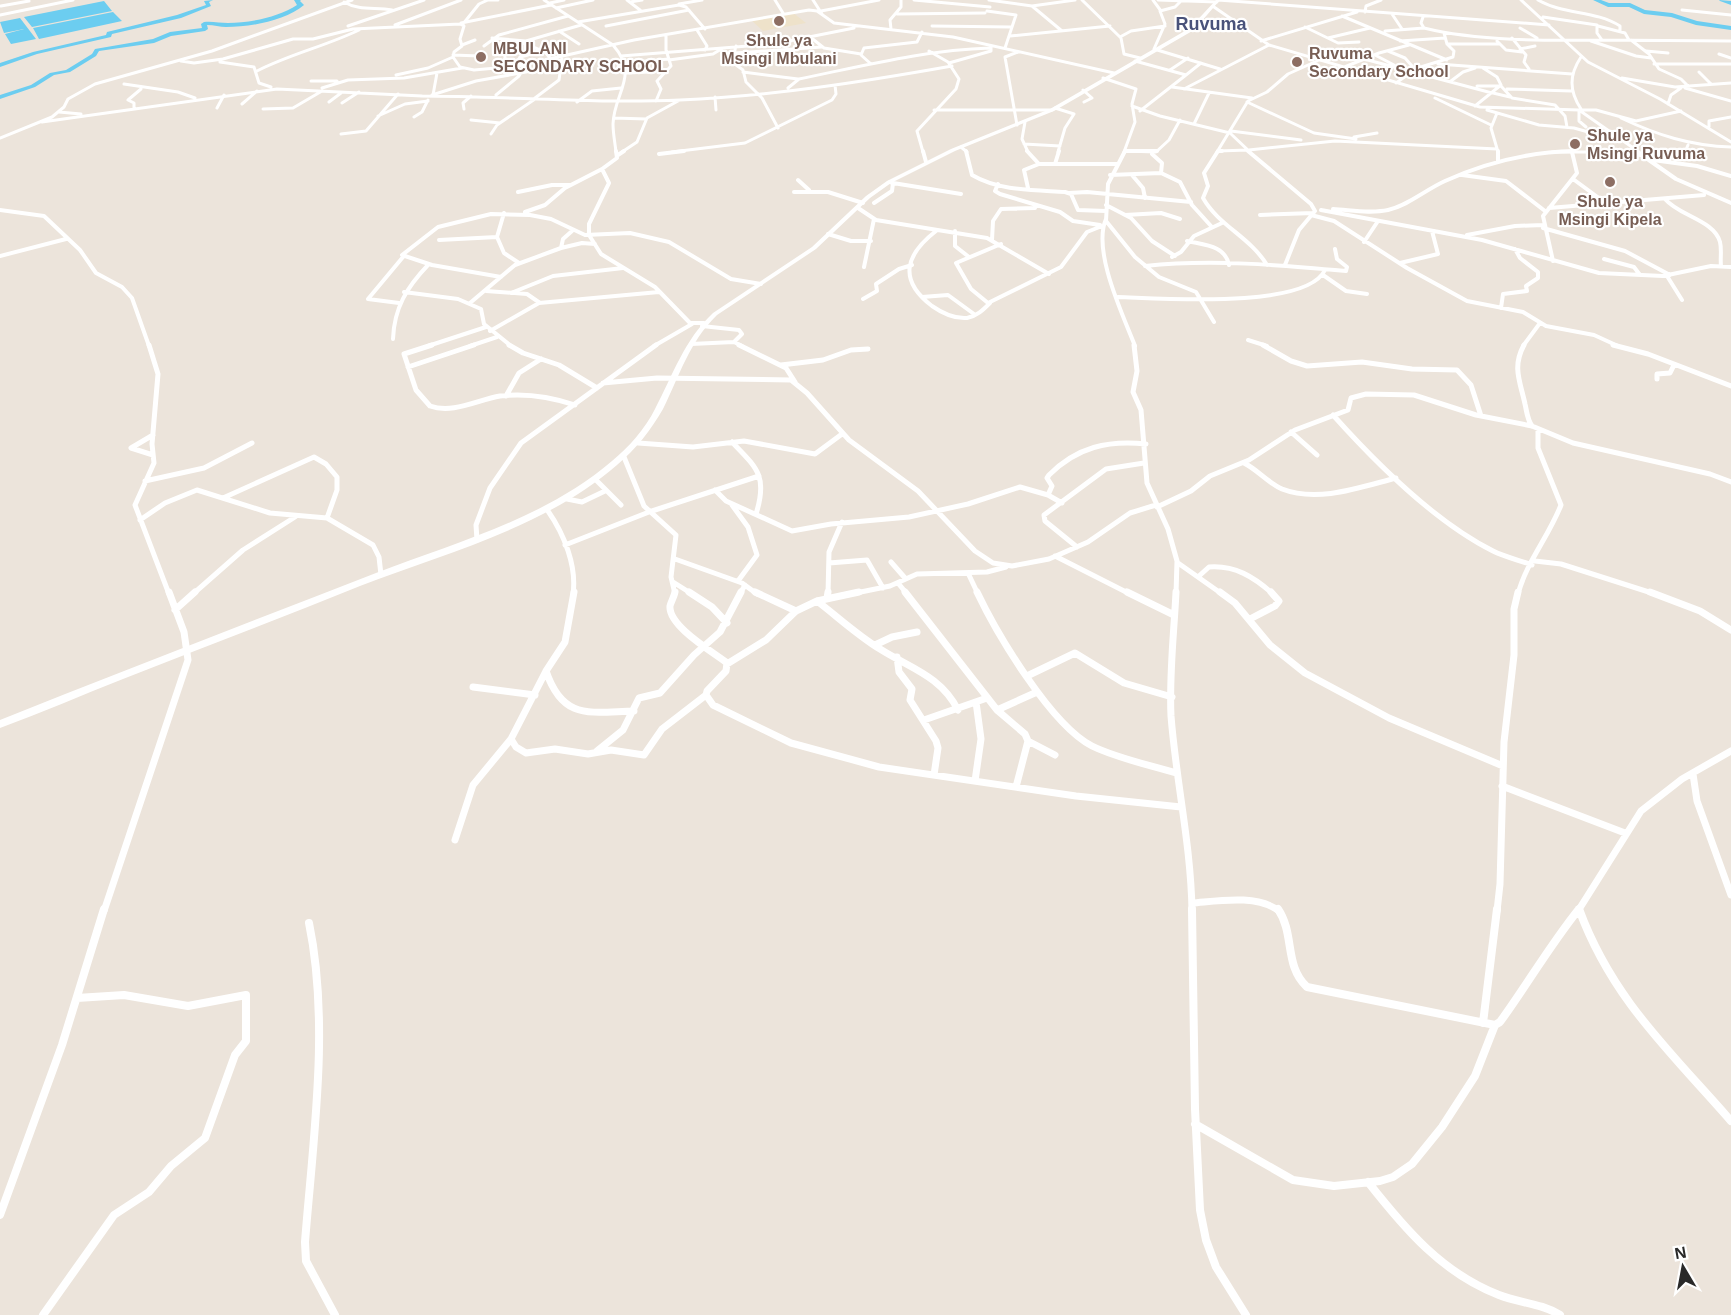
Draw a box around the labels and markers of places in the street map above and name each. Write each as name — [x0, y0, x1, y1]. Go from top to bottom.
marker: Shule ya Msingi Mbulani — [772, 14, 786, 28]
place label: Shule ya Msingi Mbulani — [721, 32, 837, 67]
place label: MBULANI SECONDARY SCHOOL — [493, 40, 667, 75]
place label: Ruvuma Secondary School — [1309, 45, 1449, 80]
marker: MBULANI SECONDARY SCHOOL — [474, 50, 488, 64]
marker: Ruvuma Secondary School — [1290, 55, 1304, 69]
place label: Shule ya Msingi Ruvuma — [1587, 127, 1705, 162]
marker: Shule ya Msingi Ruvuma — [1568, 137, 1582, 151]
marker: Shule ya Msingi Kipela — [1603, 175, 1617, 189]
place label: Shule ya Msingi Kipela — [1558, 193, 1662, 228]

